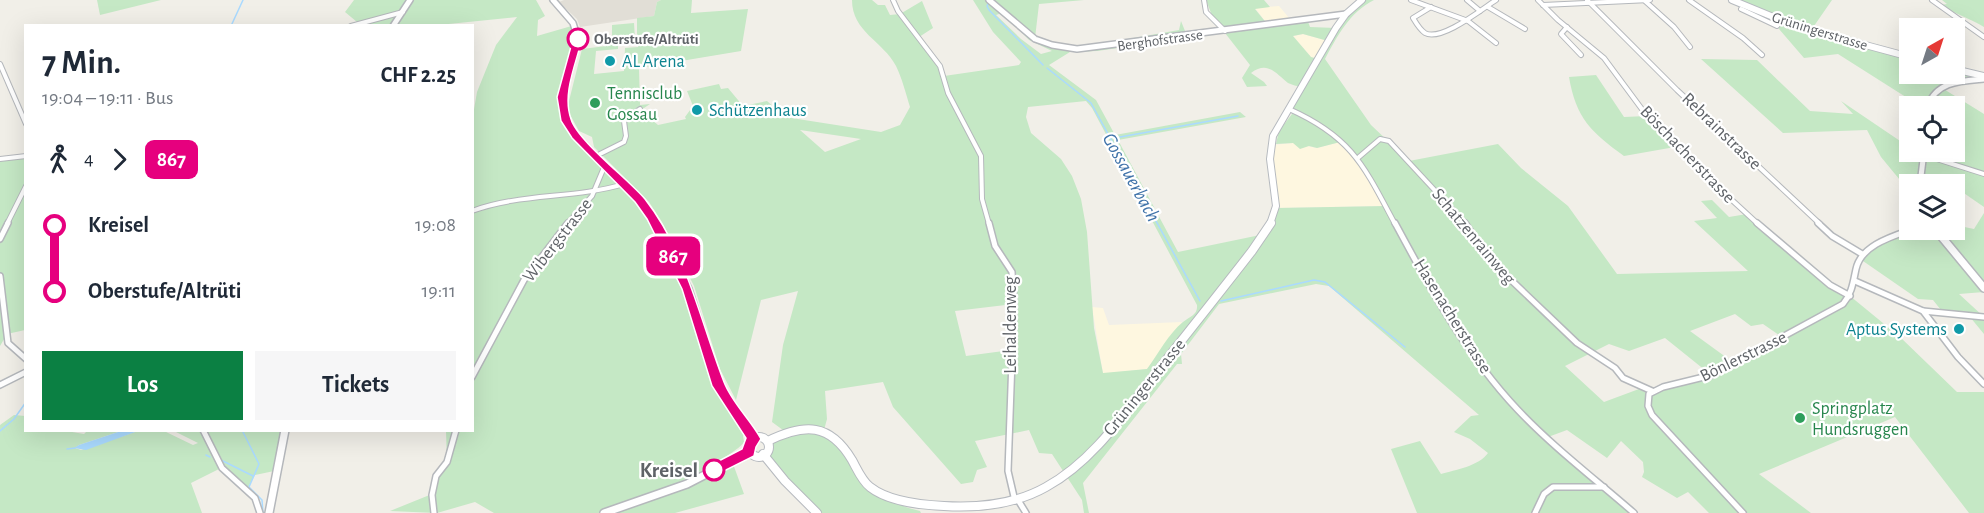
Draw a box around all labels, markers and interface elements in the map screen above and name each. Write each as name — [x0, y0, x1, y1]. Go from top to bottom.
street label: Grüningerstrasse — [1770, 10, 1870, 53]
north arrow — [1899, 18, 1965, 84]
map controls — [1899, 18, 1965, 240]
street label: Berghofstrasse — [1116, 27, 1204, 54]
marker: Oberstufe/Altrüti — [567, 28, 589, 50]
place label: Oberstufe/Altrüti — [594, 32, 699, 47]
text: 7 Min. — [42, 47, 121, 80]
place label: AL Arena — [622, 53, 685, 71]
marker: AL Arena — [603, 54, 617, 68]
text: CHF 2.25 — [381, 64, 456, 86]
place label: Tennisclub Gossau — [607, 85, 682, 124]
text: 19:04 – 19:11 · Bus — [42, 88, 173, 108]
street label: Rebrainstrasse — [1678, 90, 1764, 174]
marker: Tennisclub Gossau — [588, 96, 602, 110]
button: locate — [1899, 96, 1965, 162]
place label: Schützenhaus — [709, 102, 807, 120]
street label: Böschacherstrasse — [1636, 102, 1738, 207]
marker: Schützenhaus — [690, 103, 704, 117]
water label: Gossauerbach — [1099, 130, 1164, 225]
icon: walk — [42, 143, 75, 176]
icon: forward — [103, 143, 136, 176]
text: 4 — [84, 149, 94, 169]
text: 867 — [157, 149, 186, 170]
button: layers — [1899, 174, 1965, 240]
street label: Schatzenrainweg — [1428, 185, 1519, 288]
street label: Wibergstrasse — [520, 195, 596, 286]
text: Kreisel — [88, 214, 149, 236]
text: 19:08 — [415, 215, 456, 235]
line badge: 867 — [638, 236, 708, 276]
text: 867 — [658, 246, 688, 267]
street label: Hasenacherstrasse — [1410, 256, 1495, 377]
street label: Leihaldenweg — [1002, 276, 1020, 374]
text: Oberstufe/Altrüti — [88, 280, 242, 302]
text: 19:11 — [421, 281, 456, 301]
place label: Aptus Systems — [1846, 321, 1947, 339]
marker: Aptus Systems — [1952, 322, 1966, 336]
street label: Bönlerstrasse — [1697, 328, 1790, 386]
street label: Grüningerstrasse — [1100, 336, 1189, 440]
button: Los — [42, 351, 243, 420]
button: Tickets — [255, 351, 456, 420]
place label: Springplatz Hundsruggen — [1812, 400, 1909, 439]
marker: Springplatz Hundsruggen — [1793, 411, 1807, 425]
marker: Kreisel — [703, 459, 725, 481]
place label: Kreisel — [640, 460, 698, 481]

